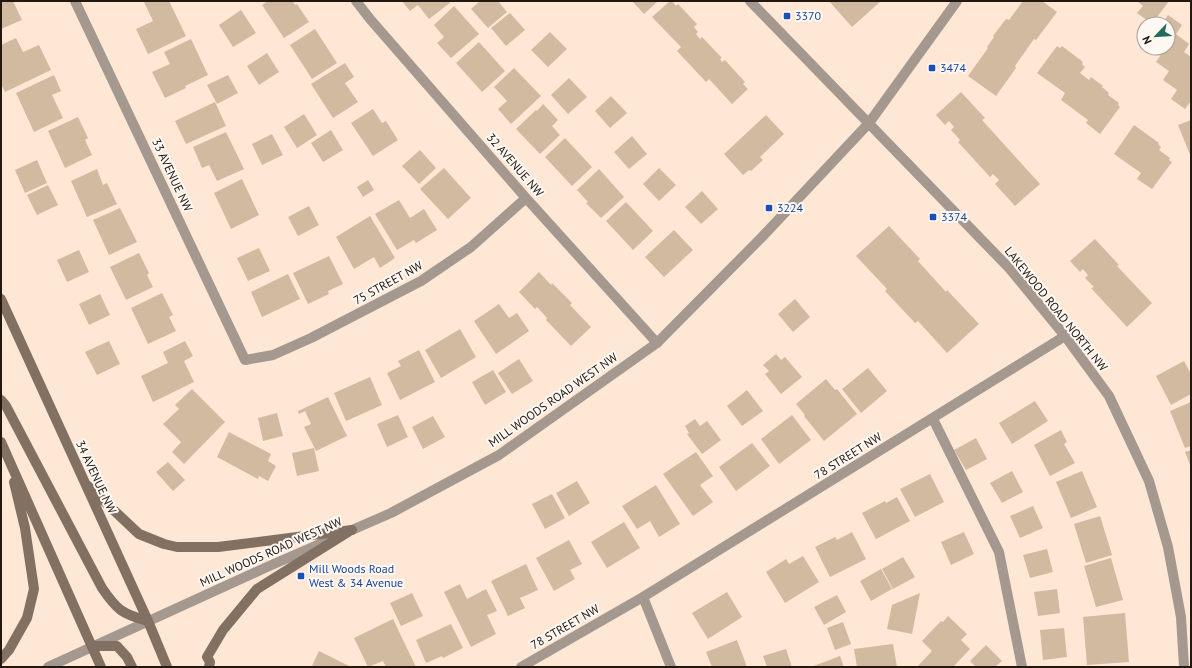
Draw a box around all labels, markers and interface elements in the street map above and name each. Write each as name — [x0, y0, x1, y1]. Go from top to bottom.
place label: 3370 — [795, 8, 822, 23]
marker: 3370 — [782, 11, 792, 21]
north arrow — [1136, 16, 1176, 56]
text: N — [1139, 34, 1155, 46]
place label: 3474 — [940, 60, 967, 75]
marker: 3474 — [927, 63, 937, 73]
street label: 32 AVENUE NW — [484, 130, 547, 200]
street label: 33 AVENUE NW — [149, 136, 196, 214]
place label: 3224 — [777, 200, 804, 215]
marker: 3224 — [764, 203, 774, 213]
place label: 3374 — [941, 209, 968, 224]
marker: 3374 — [928, 212, 938, 222]
street label: LAKEWOOD ROAD NORTH NW — [1002, 244, 1111, 374]
street label: 75 STREET NW — [351, 257, 425, 308]
street label: MILL WOODS ROAD WEST NW — [485, 349, 620, 450]
street label: 78 STREET NW — [811, 429, 884, 482]
street label: 34 AVENUE NW — [73, 438, 120, 516]
street label: MILL WOODS ROAD WEST NW — [197, 513, 344, 590]
place label: Mill Woods Road West & 34 Avenue — [309, 561, 403, 590]
marker: Mill Woods Road West & 34 Avenue — [296, 571, 306, 581]
street label: 78 STREET NW — [528, 601, 602, 652]

